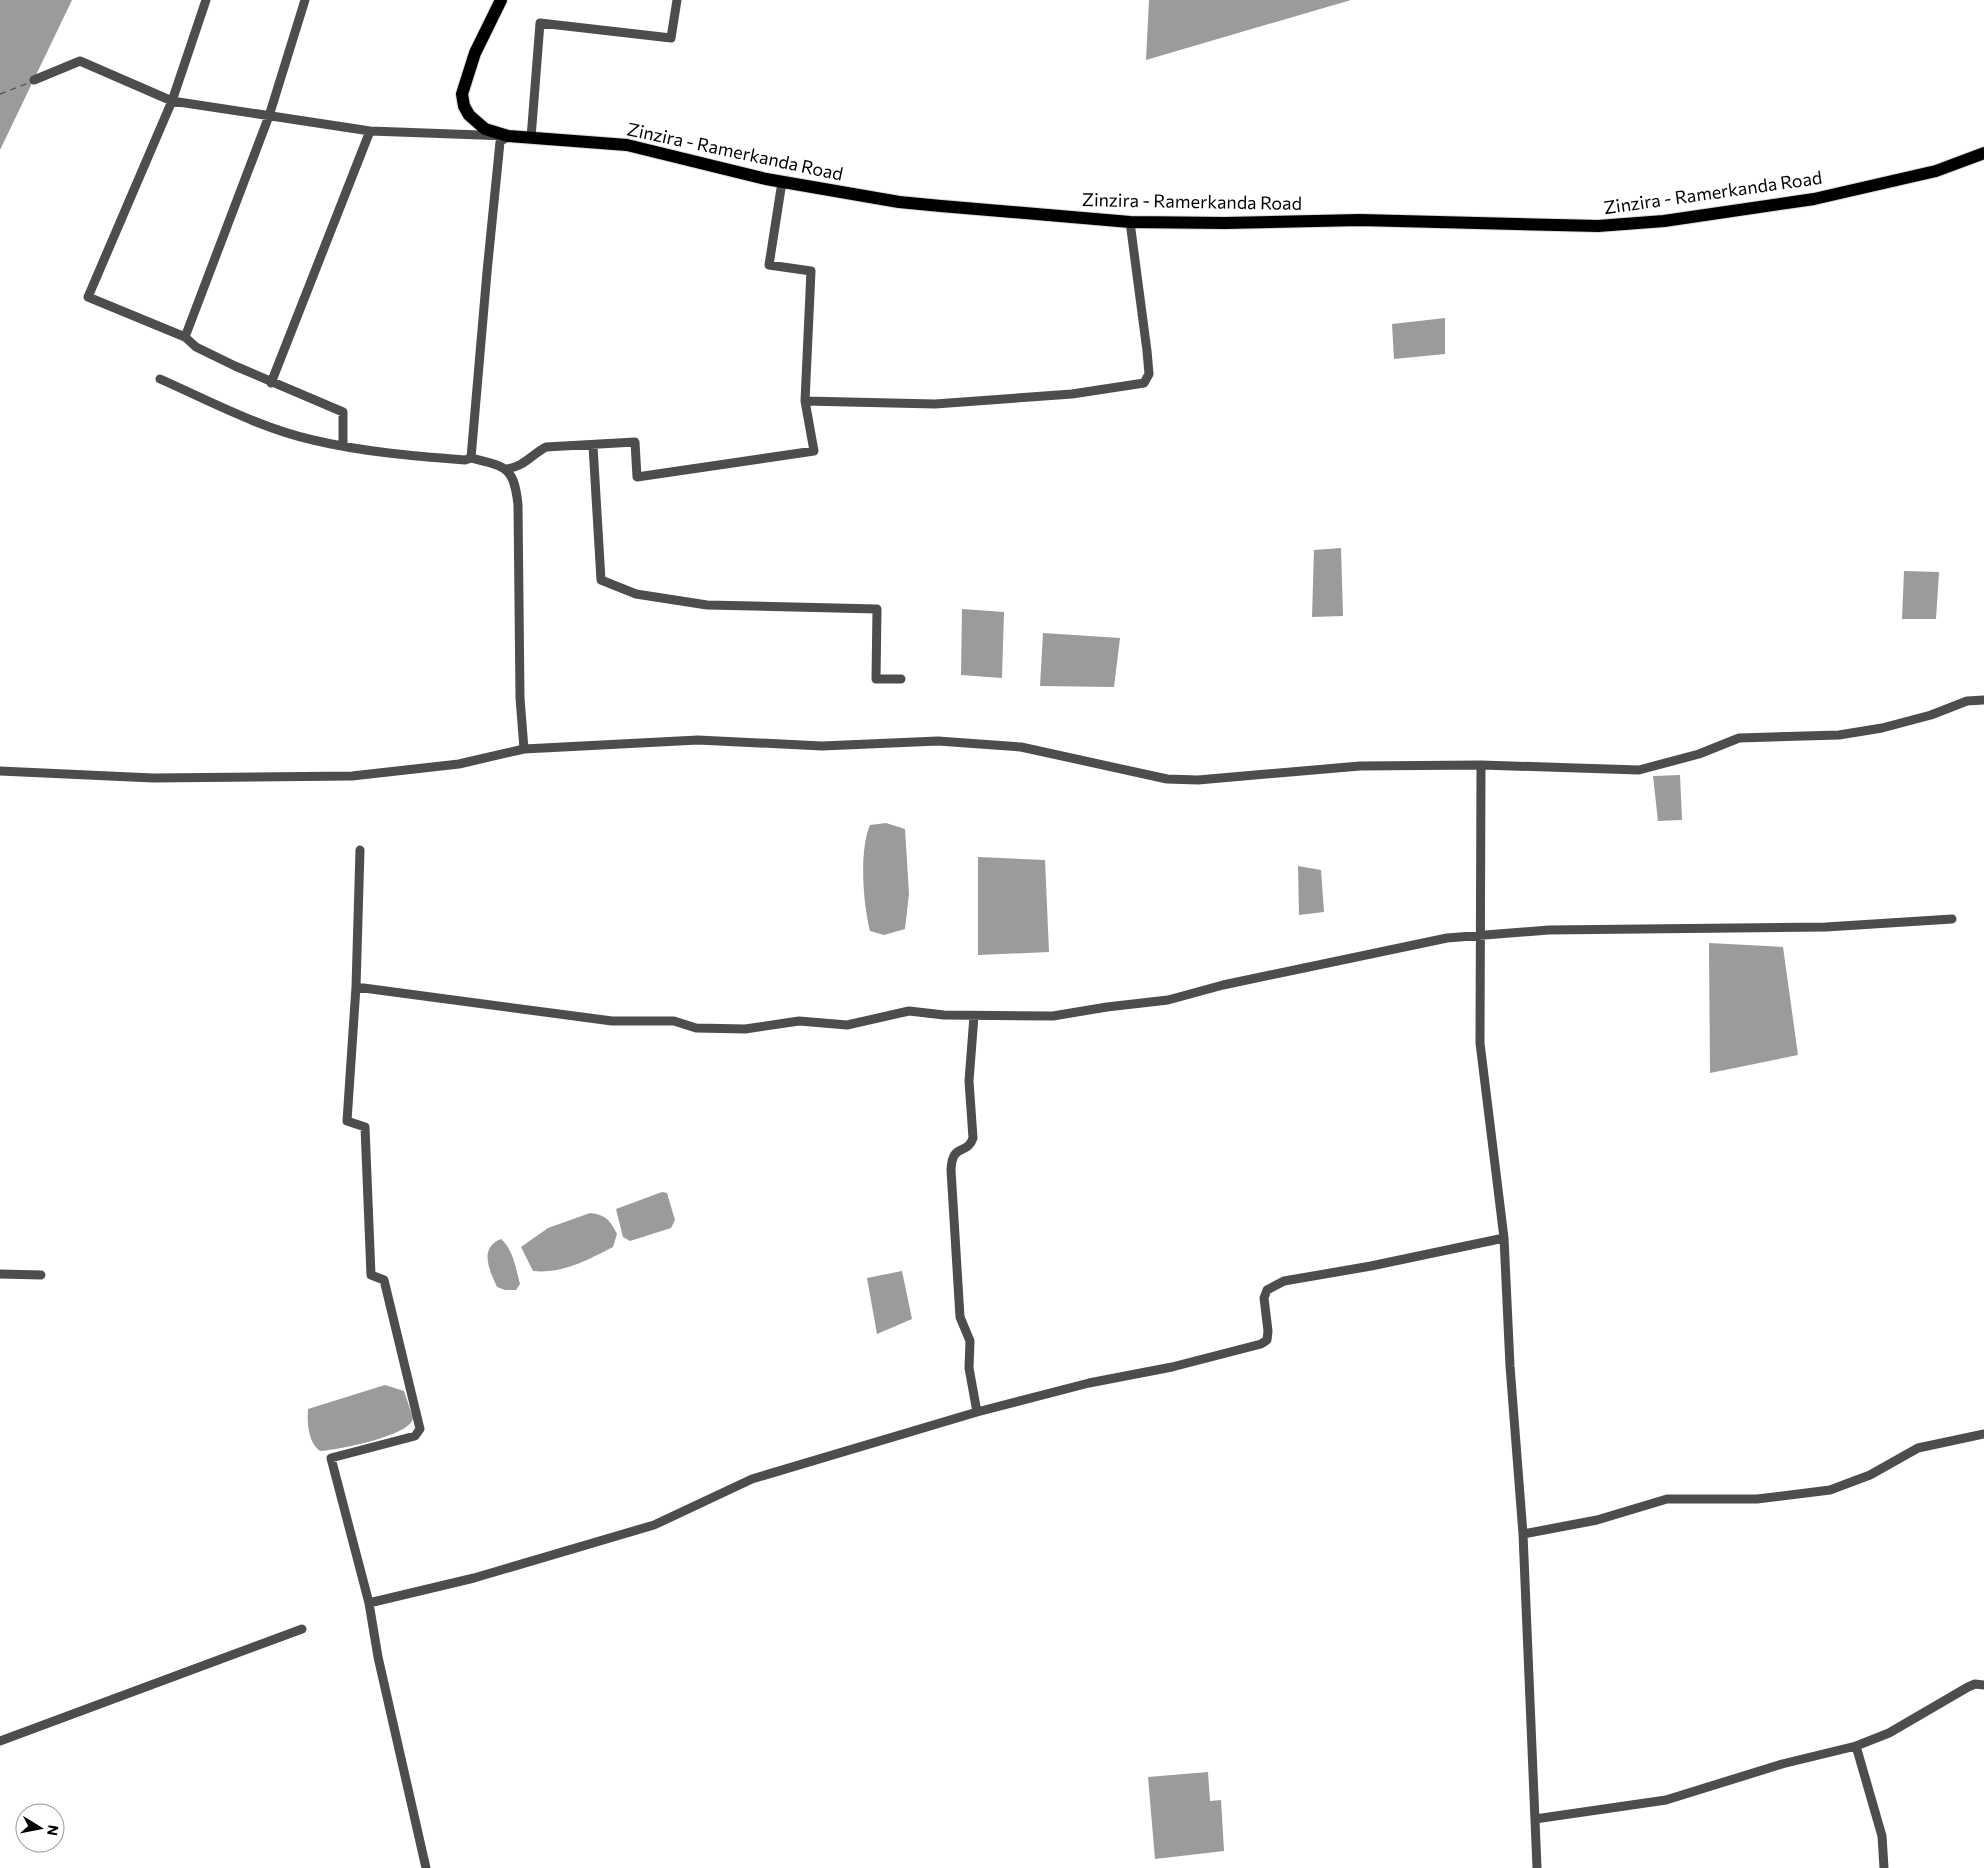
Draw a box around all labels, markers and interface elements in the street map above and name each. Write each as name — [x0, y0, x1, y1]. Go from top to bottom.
street label: Zinzira - Ramerkanda Road — [625, 117, 845, 185]
street label: Zinzira - Ramerkanda Road — [1602, 166, 1823, 218]
street label: Zinzira - Ramerkanda Road — [1082, 188, 1302, 214]
north arrow — [15, 1803, 65, 1853]
text: N — [44, 1824, 63, 1837]

